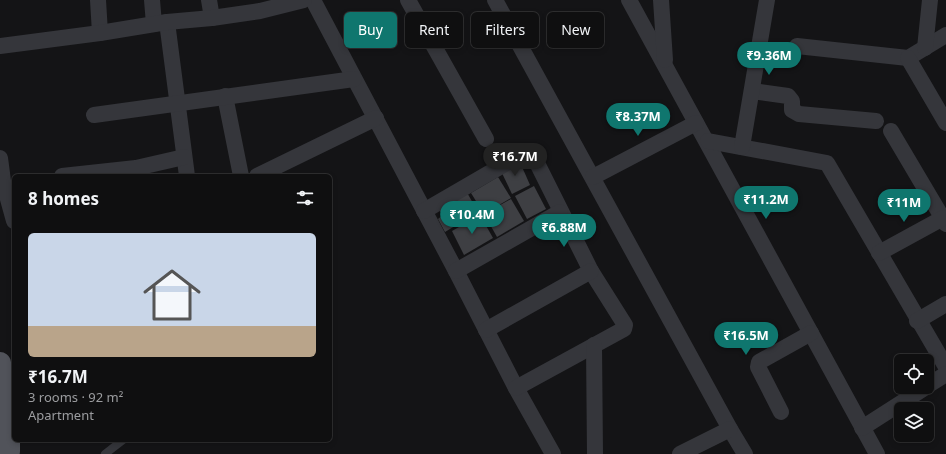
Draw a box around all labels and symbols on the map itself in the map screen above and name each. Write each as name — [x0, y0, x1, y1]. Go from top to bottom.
pin: ₹9.36M — [736, 42, 802, 76]
pin: ₹8.37M — [605, 103, 671, 137]
pin: ₹16.7M — [482, 143, 548, 177]
pin: ₹11.2M — [733, 186, 799, 220]
pin: ₹11M — [880, 189, 928, 223]
pin: ₹10.4M — [439, 201, 505, 235]
pin: ₹6.88M — [531, 214, 597, 248]
pin: ₹16.5M — [713, 322, 779, 356]

